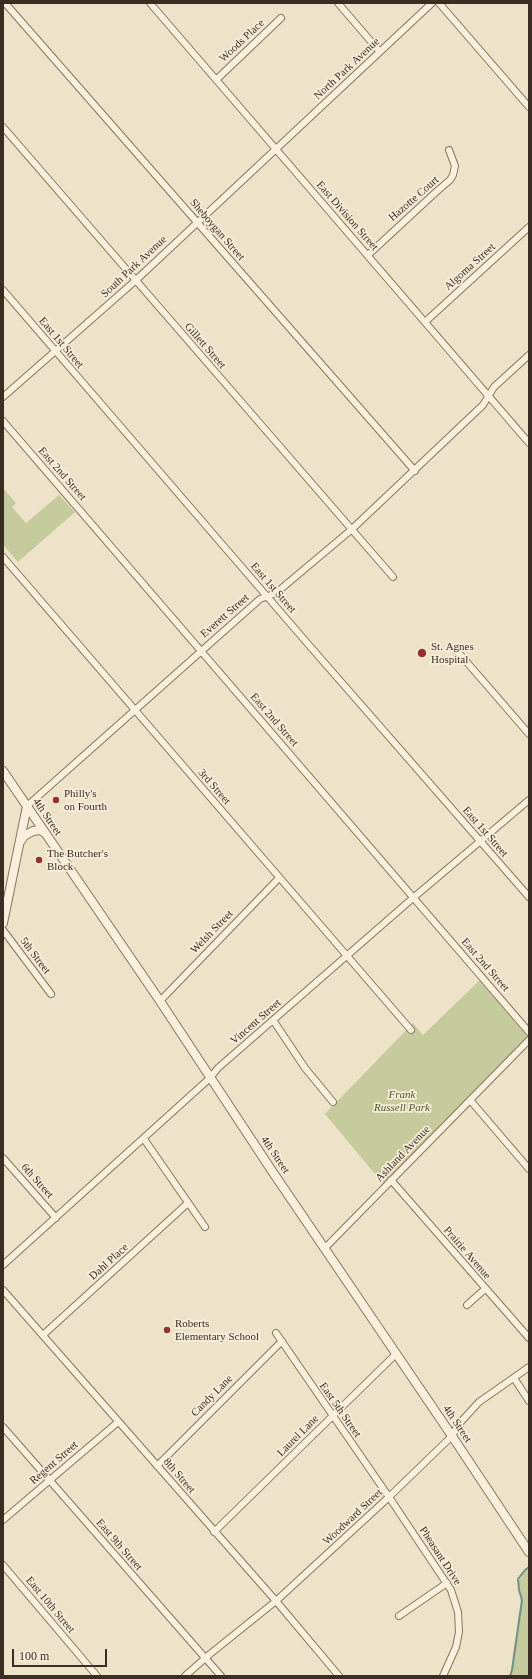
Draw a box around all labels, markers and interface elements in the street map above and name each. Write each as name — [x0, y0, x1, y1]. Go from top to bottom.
street label: Woods Place — [217, 17, 267, 65]
street label: North Park Avenue — [312, 35, 382, 103]
street label: Hazotte Court — [386, 174, 442, 224]
street label: East Division Street — [313, 178, 381, 254]
street label: Sheboygan Street — [187, 197, 247, 263]
street label: South Park Avenue — [99, 233, 169, 301]
street label: Algoma Street — [442, 241, 498, 293]
street label: East 1st Street — [36, 315, 86, 371]
street label: Gillett Street — [181, 320, 229, 372]
street label: East 2nd Street — [35, 445, 89, 503]
street label: East 1st Street — [247, 560, 299, 616]
street label: Everett Street — [198, 591, 252, 641]
place label: St. Agnes Hospital — [431, 640, 474, 666]
marker: St. Agnes Hospital — [416, 647, 428, 659]
street label: East 2nd Street — [247, 691, 301, 749]
street label: 3rd Street — [195, 766, 233, 808]
place label: Philly's on Fourth — [64, 787, 107, 813]
marker: Philly's on Fourth — [51, 795, 61, 805]
street label: 4th Street — [30, 796, 64, 838]
street label: East 1st Street — [459, 804, 511, 860]
place label: The Butcher's Block — [47, 847, 108, 873]
marker: The Butcher's Block — [34, 855, 44, 865]
street label: Welsh Street — [188, 907, 236, 957]
street label: 5th Street — [17, 935, 53, 977]
street label: East 2nd Street — [458, 936, 512, 994]
street label: Vincent Street — [228, 996, 284, 1048]
park label: Frank Russell Park — [374, 1088, 430, 1114]
street label: Ashland Avenue — [373, 1123, 433, 1185]
street label: 4th Street — [258, 1134, 292, 1176]
street label: 6th Street — [18, 1161, 56, 1201]
street label: Prairie Avenue — [441, 1224, 493, 1282]
street label: Dahl Place — [87, 1241, 131, 1283]
place label: Roberts Elementary School — [175, 1317, 259, 1343]
marker: Roberts Elementary School — [162, 1325, 172, 1335]
street label: Candy Lane — [188, 1372, 236, 1420]
street label: East 5th Street — [316, 1380, 364, 1440]
street label: 4th Street — [440, 1403, 474, 1445]
street label: Laurel Lane — [274, 1412, 322, 1460]
street label: Regent Street — [27, 1438, 81, 1488]
street label: 8th Street — [160, 1456, 198, 1496]
street label: Woodward Street — [321, 1486, 385, 1548]
street label: East 9th Street — [93, 1516, 145, 1574]
street label: Pheasant Drive — [416, 1524, 464, 1588]
street label: East 10th Street — [23, 1574, 77, 1636]
scale bar — [14, 1641, 109, 1667]
text: 100 m — [19, 1649, 49, 1663]

